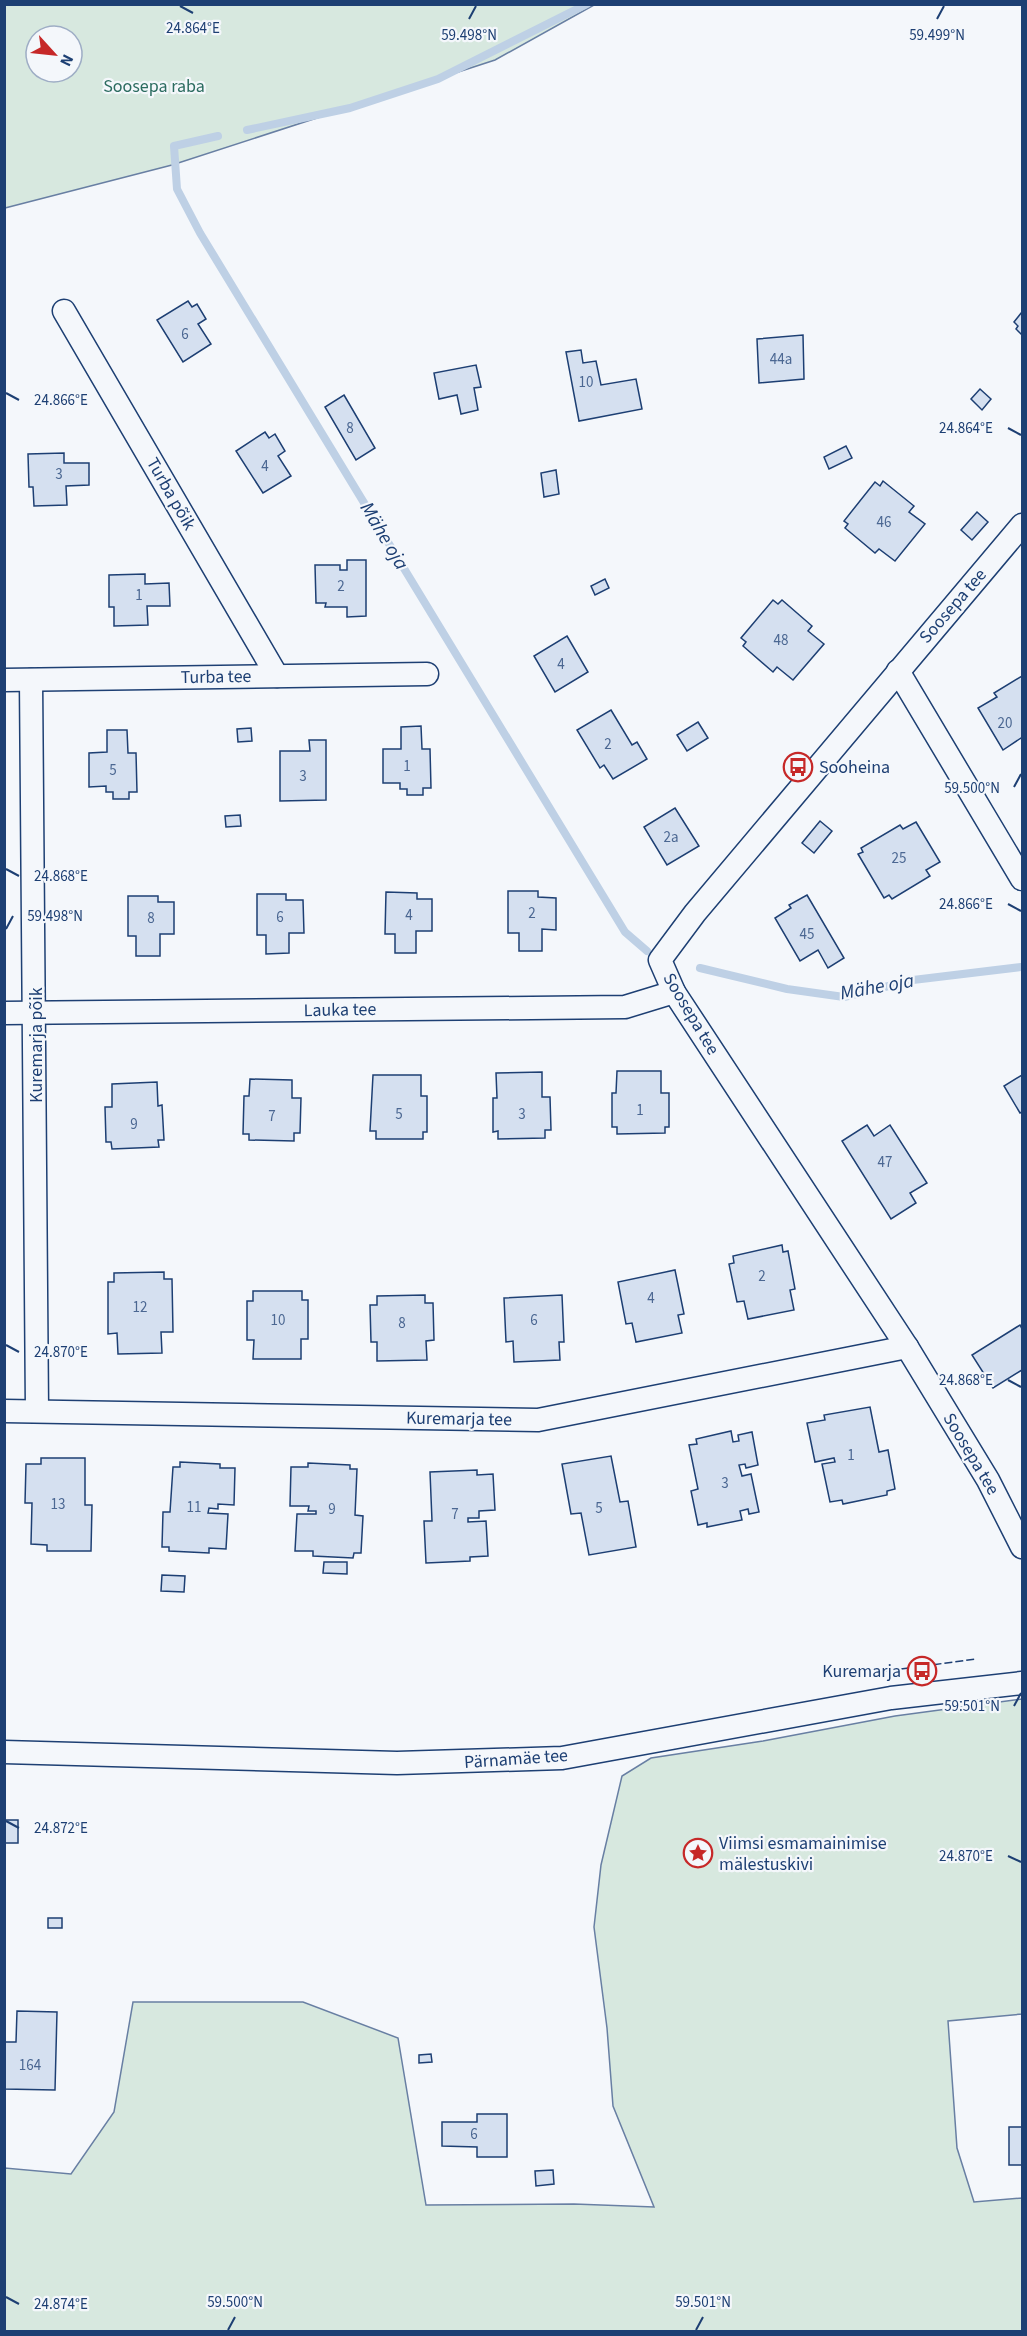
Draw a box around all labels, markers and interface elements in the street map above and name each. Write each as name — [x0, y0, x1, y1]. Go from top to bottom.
text: 24.864°E — [166, 18, 220, 39]
north arrow — [24, 24, 84, 84]
text: 59.498°N — [441, 25, 497, 46]
text: 59.499°N — [909, 25, 965, 46]
text: N — [54, 51, 79, 70]
park label: Soosepa raba — [103, 74, 205, 99]
house number: 6 — [181, 324, 189, 345]
house number: 44a — [770, 349, 792, 370]
house number: 10 — [579, 372, 593, 393]
text: 24.866°E — [34, 390, 88, 411]
house number: 8 — [346, 418, 354, 439]
text: 24.864°E — [939, 418, 993, 439]
street label: Turba põik — [140, 453, 202, 535]
house number: 4 — [261, 456, 269, 477]
house number: 3 — [55, 464, 63, 485]
water label: Mähe oja — [353, 497, 415, 575]
house number: 46 — [877, 512, 891, 533]
street label: Soosepa tee — [913, 563, 993, 649]
house number: 2 — [337, 576, 345, 597]
house number: 1 — [135, 585, 143, 606]
house number: 48 — [774, 630, 788, 651]
house number: 4 — [557, 654, 565, 675]
street label: Turba tee — [180, 664, 252, 690]
house number: 20 — [998, 713, 1012, 734]
house number: 2 — [604, 734, 612, 755]
bus stop icon: Sooheina — [782, 751, 814, 783]
place label: Sooheina — [819, 755, 890, 780]
house number: 1 — [403, 756, 411, 777]
house number: 5 — [109, 760, 117, 781]
house number: 3 — [299, 766, 307, 787]
text: 59.500°N — [944, 778, 1000, 799]
house number: 2a — [663, 827, 679, 848]
house number: 25 — [892, 848, 906, 869]
text: 24.868°E — [34, 866, 88, 887]
text: 24.866°E — [939, 894, 993, 915]
house number: 2 — [528, 903, 536, 924]
house number: 4 — [405, 905, 413, 926]
text: 59.498°N — [27, 906, 83, 927]
house number: 6 — [276, 907, 284, 928]
house number: 8 — [147, 908, 155, 929]
house number: 45 — [800, 924, 814, 945]
water label: Mähe oja — [838, 967, 916, 1007]
street label: Soosepa tee — [657, 968, 725, 1060]
street label: Kuremarja põik — [24, 987, 49, 1103]
street label: Lauka tee — [303, 997, 377, 1023]
house number: 1 — [636, 1100, 644, 1121]
house number: 5 — [395, 1104, 403, 1125]
house number: 3 — [518, 1104, 526, 1125]
house number: 7 — [268, 1106, 276, 1127]
house number: 9 — [130, 1114, 138, 1135]
house number: 47 — [878, 1152, 892, 1173]
house number: 2 — [758, 1266, 766, 1287]
house number: 4 — [647, 1288, 655, 1309]
house number: 12 — [133, 1297, 147, 1318]
house number: 10 — [271, 1310, 285, 1331]
house number: 6 — [530, 1310, 538, 1331]
house number: 8 — [398, 1313, 406, 1334]
text: 24.870°E — [34, 1342, 88, 1363]
text: 24.868°E — [939, 1370, 993, 1391]
street label: Kuremarja tee — [406, 1406, 512, 1432]
street label: Soosepa tee — [937, 1408, 1005, 1500]
house number: 1 — [847, 1445, 855, 1466]
house number: 3 — [721, 1473, 729, 1494]
house number: 13 — [51, 1494, 65, 1515]
house number: 11 — [187, 1497, 201, 1518]
house number: 5 — [595, 1498, 603, 1519]
house number: 9 — [328, 1499, 336, 1520]
house number: 7 — [451, 1504, 459, 1525]
bus stop icon: Kuremarja — [906, 1655, 938, 1687]
place label: Kuremarja — [822, 1659, 901, 1684]
text: 59.501°N — [944, 1696, 1000, 1717]
street label: Pärnamäe tee — [463, 1743, 569, 1775]
text: 24.872°E — [34, 1818, 88, 1839]
place label: Viimsi esmamainimise mälestuskivi — [719, 1831, 887, 1877]
place icon: Viimsi esmamainimise mälestuskivi — [682, 1837, 714, 1869]
text: 24.870°E — [939, 1846, 993, 1867]
house number: 164 — [19, 2055, 42, 2076]
house number: 6 — [470, 2124, 478, 2145]
text: 59.500°N — [207, 2292, 263, 2313]
text: 59.501°N — [675, 2292, 731, 2313]
text: 24.874°E — [34, 2294, 88, 2315]

